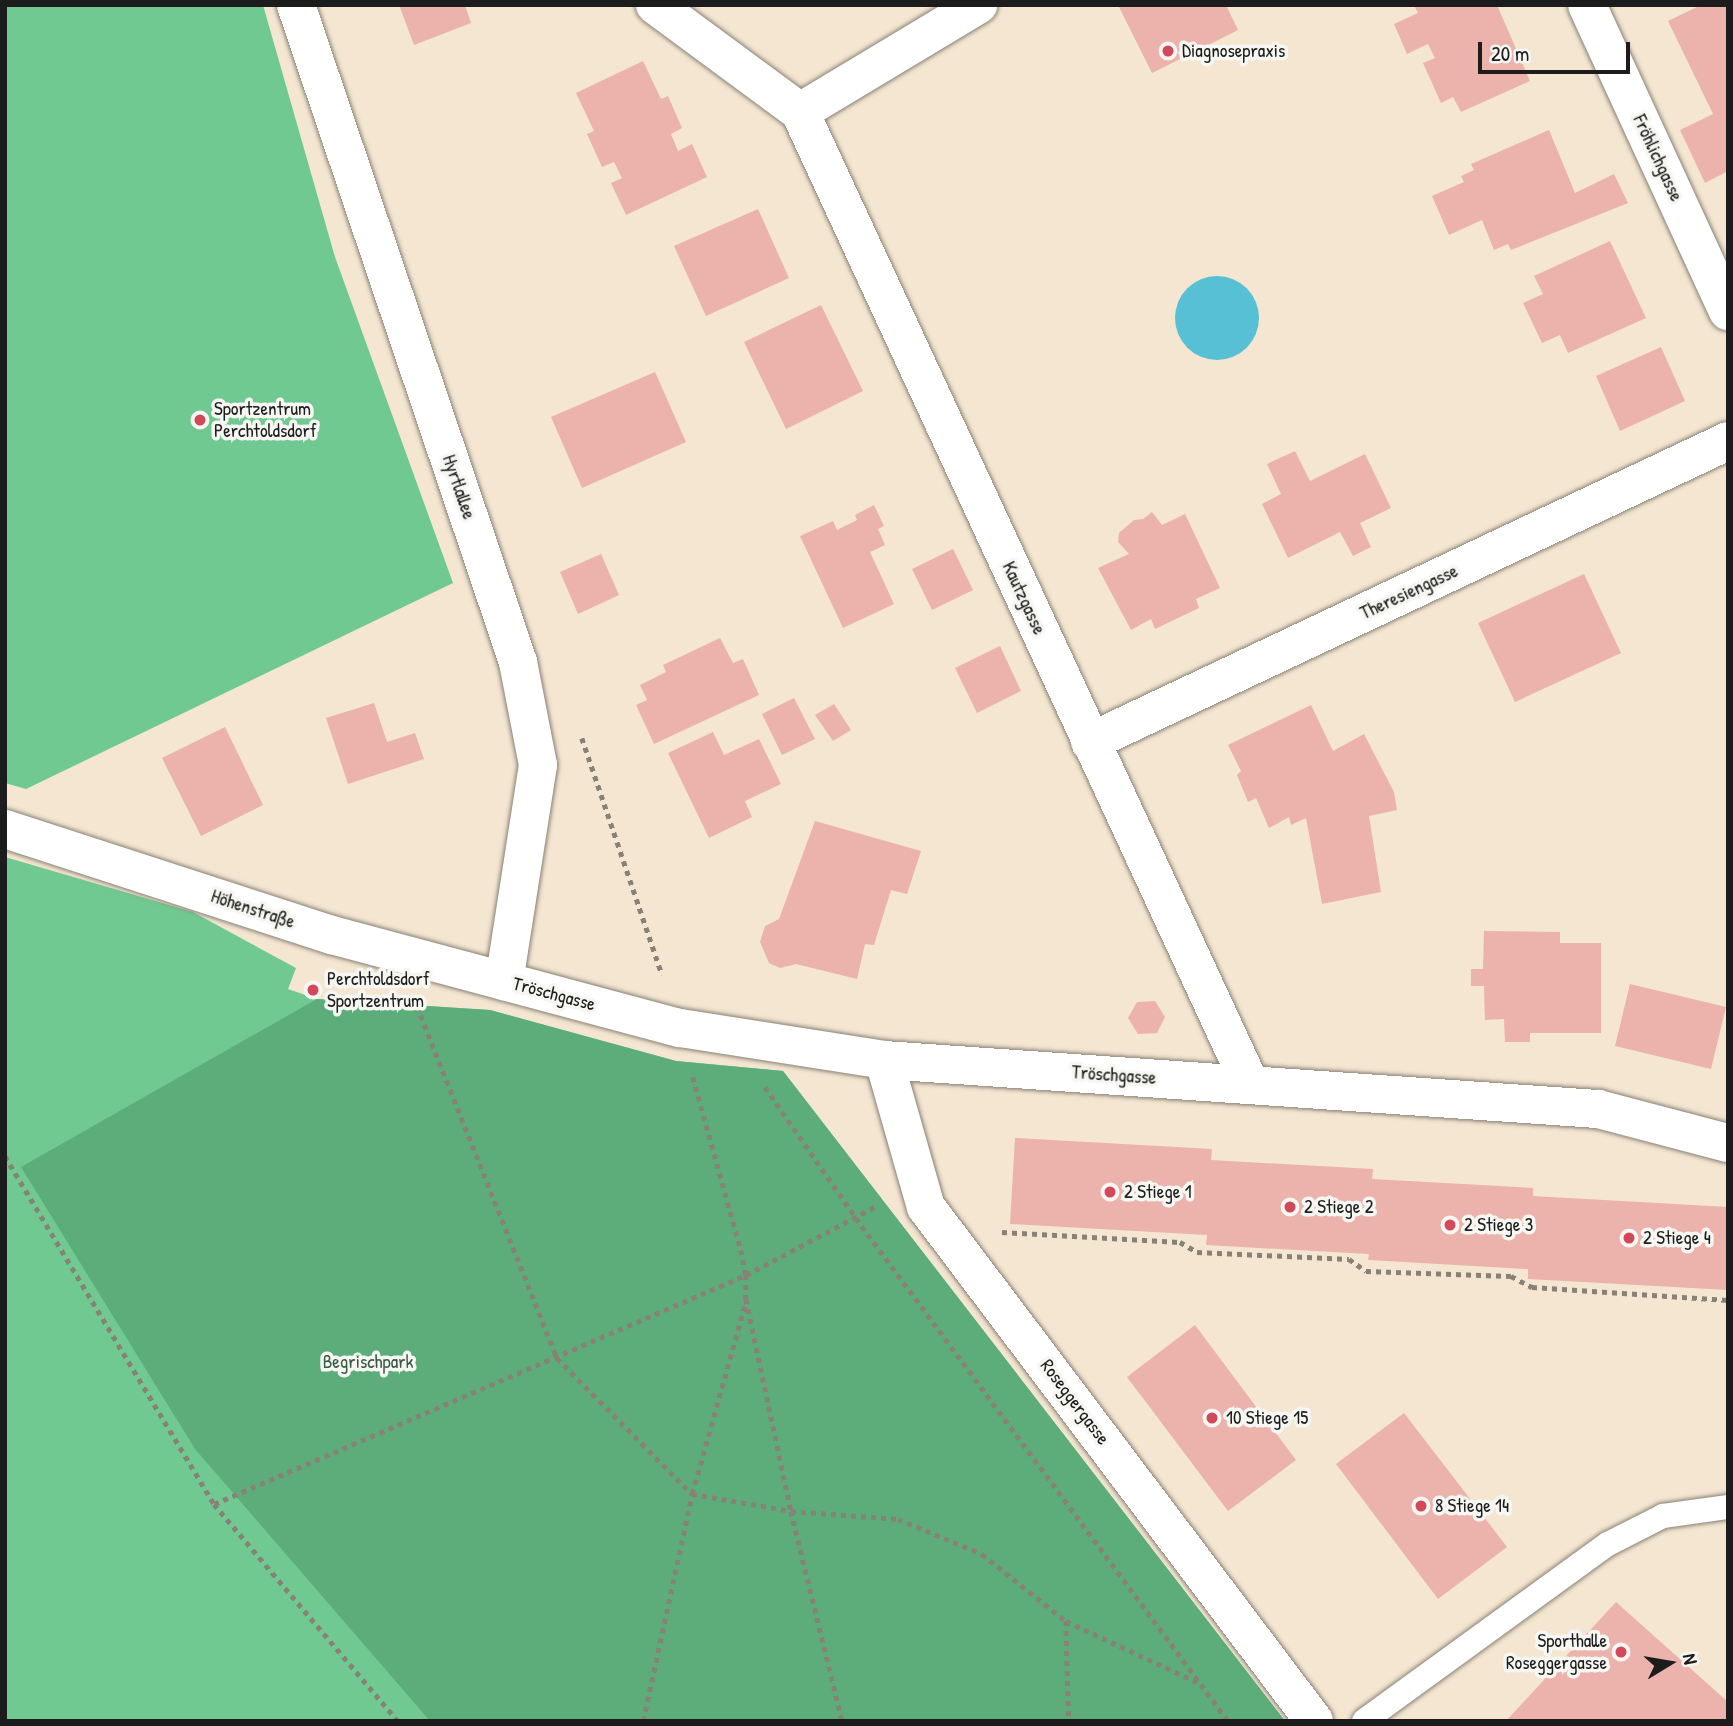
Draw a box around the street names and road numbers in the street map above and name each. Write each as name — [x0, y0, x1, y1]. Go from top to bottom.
street label: Fröhlichgasse — [1628, 111, 1688, 205]
street label: Hyrtlallee — [437, 452, 481, 522]
street label: Kautzgasse — [997, 558, 1051, 638]
street label: Theresiengasse — [1357, 559, 1461, 625]
street label: Höhenstraße — [208, 885, 298, 933]
street label: Tröschgasse — [510, 972, 598, 1016]
street label: Tröschgasse — [1071, 1061, 1157, 1089]
street label: Roseggergasse — [1035, 1355, 1115, 1449]

